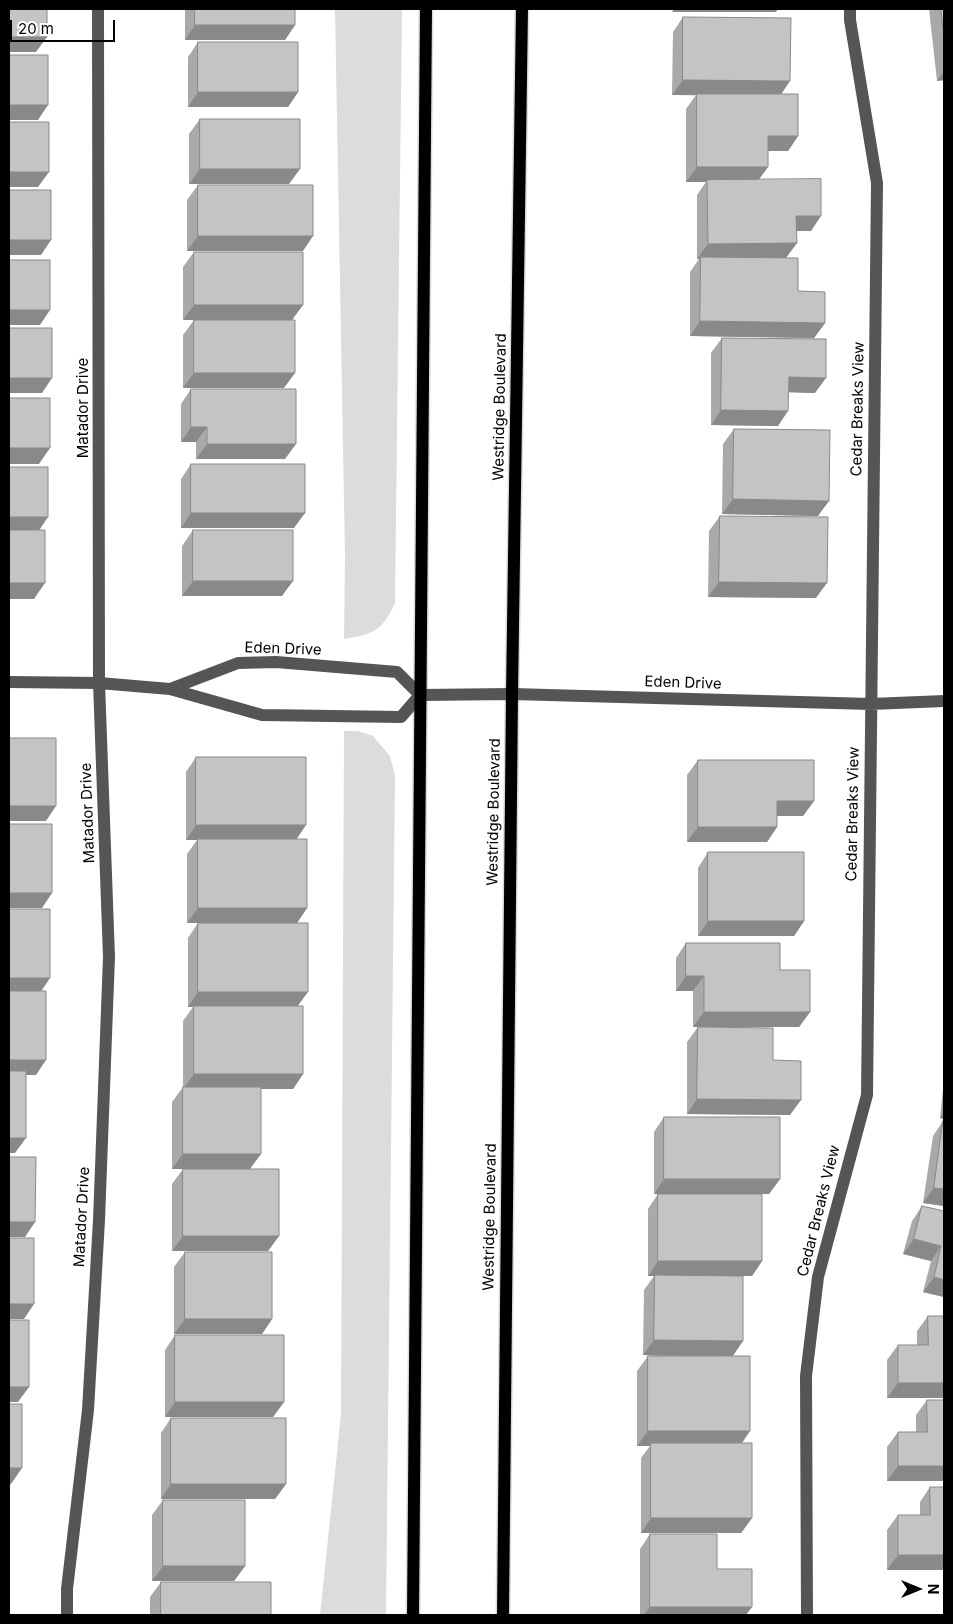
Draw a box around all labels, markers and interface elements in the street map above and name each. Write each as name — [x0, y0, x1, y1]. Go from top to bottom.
scale bar — [12, 10, 118, 42]
text: 20 m — [18, 19, 54, 38]
street label: Westridge Boulevard — [490, 333, 510, 481]
street label: Cedar Breaks View — [848, 341, 868, 477]
street label: Matador Drive — [74, 358, 92, 458]
street label: Eden Drive — [244, 639, 322, 659]
street label: Eden Drive — [644, 673, 722, 693]
street label: Westridge Boulevard — [484, 738, 504, 886]
street label: Cedar Breaks View — [843, 746, 863, 882]
street label: Matador Drive — [77, 762, 99, 864]
street label: Westridge Boulevard — [480, 1143, 500, 1291]
street label: Cedar Breaks View — [794, 1143, 844, 1279]
street label: Matador Drive — [70, 1166, 94, 1268]
north arrow — [893, 1564, 943, 1614]
text: N — [925, 1584, 942, 1594]

